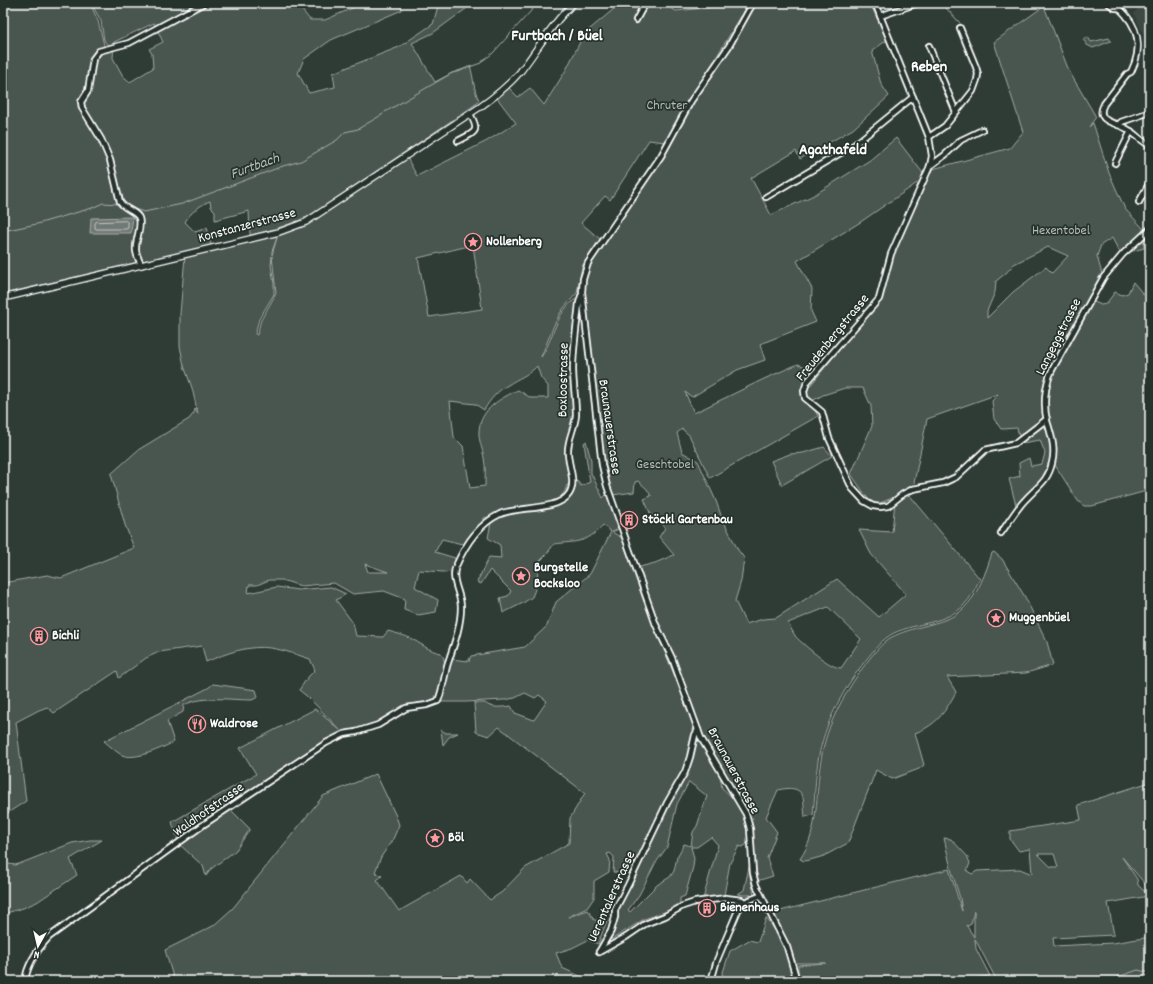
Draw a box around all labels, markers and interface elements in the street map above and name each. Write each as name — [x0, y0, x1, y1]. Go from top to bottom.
district label: Furtbach / Büel — [511, 25, 603, 48]
district label: Reben — [911, 56, 947, 79]
park label: Chruter — [646, 96, 688, 116]
district label: Agathafeld — [799, 139, 867, 162]
water label: Furtbach — [227, 148, 284, 186]
street label: Konstanzerstrasse — [196, 203, 298, 249]
park label: Hexentobel — [1032, 221, 1091, 241]
place icon: Nollenberg — [463, 232, 483, 252]
place label: Nollenberg — [486, 232, 542, 252]
street label: Freudenbergstrasse — [792, 290, 874, 386]
street label: Langeggstrasse — [1031, 295, 1087, 379]
street label: Boxloostrasse — [553, 343, 575, 417]
street label: Braunauerstrasse — [592, 378, 626, 476]
park label: Geschtobel — [636, 455, 695, 475]
building icon: Stöckl Gartenbau — [619, 510, 639, 530]
place label: Stöckl Gartenbau — [642, 510, 733, 530]
place label: Burgstelle Bocksloo — [534, 558, 588, 594]
place icon: Burgstelle Bocksloo — [511, 566, 531, 586]
place icon: Muggenbüel — [986, 608, 1006, 628]
place label: Muggenbüel — [1009, 608, 1070, 628]
building icon: Bichli — [29, 626, 49, 646]
place label: Bichli — [52, 626, 80, 646]
restaurant icon: Waldrose — [187, 714, 207, 734]
place label: Waldrose — [210, 714, 258, 734]
street label: Braunauerstrasse — [702, 724, 764, 818]
street label: Waldhofstrasse — [169, 778, 249, 842]
place icon: Böl — [425, 828, 445, 848]
place label: Böl — [448, 828, 465, 848]
street label: Uerentalerstrasse — [583, 848, 641, 946]
building icon: Bienenhaus — [697, 898, 717, 918]
place label: Bienenhaus — [720, 898, 779, 918]
north arrow — [18, 926, 58, 966]
text: N — [33, 946, 41, 962]

